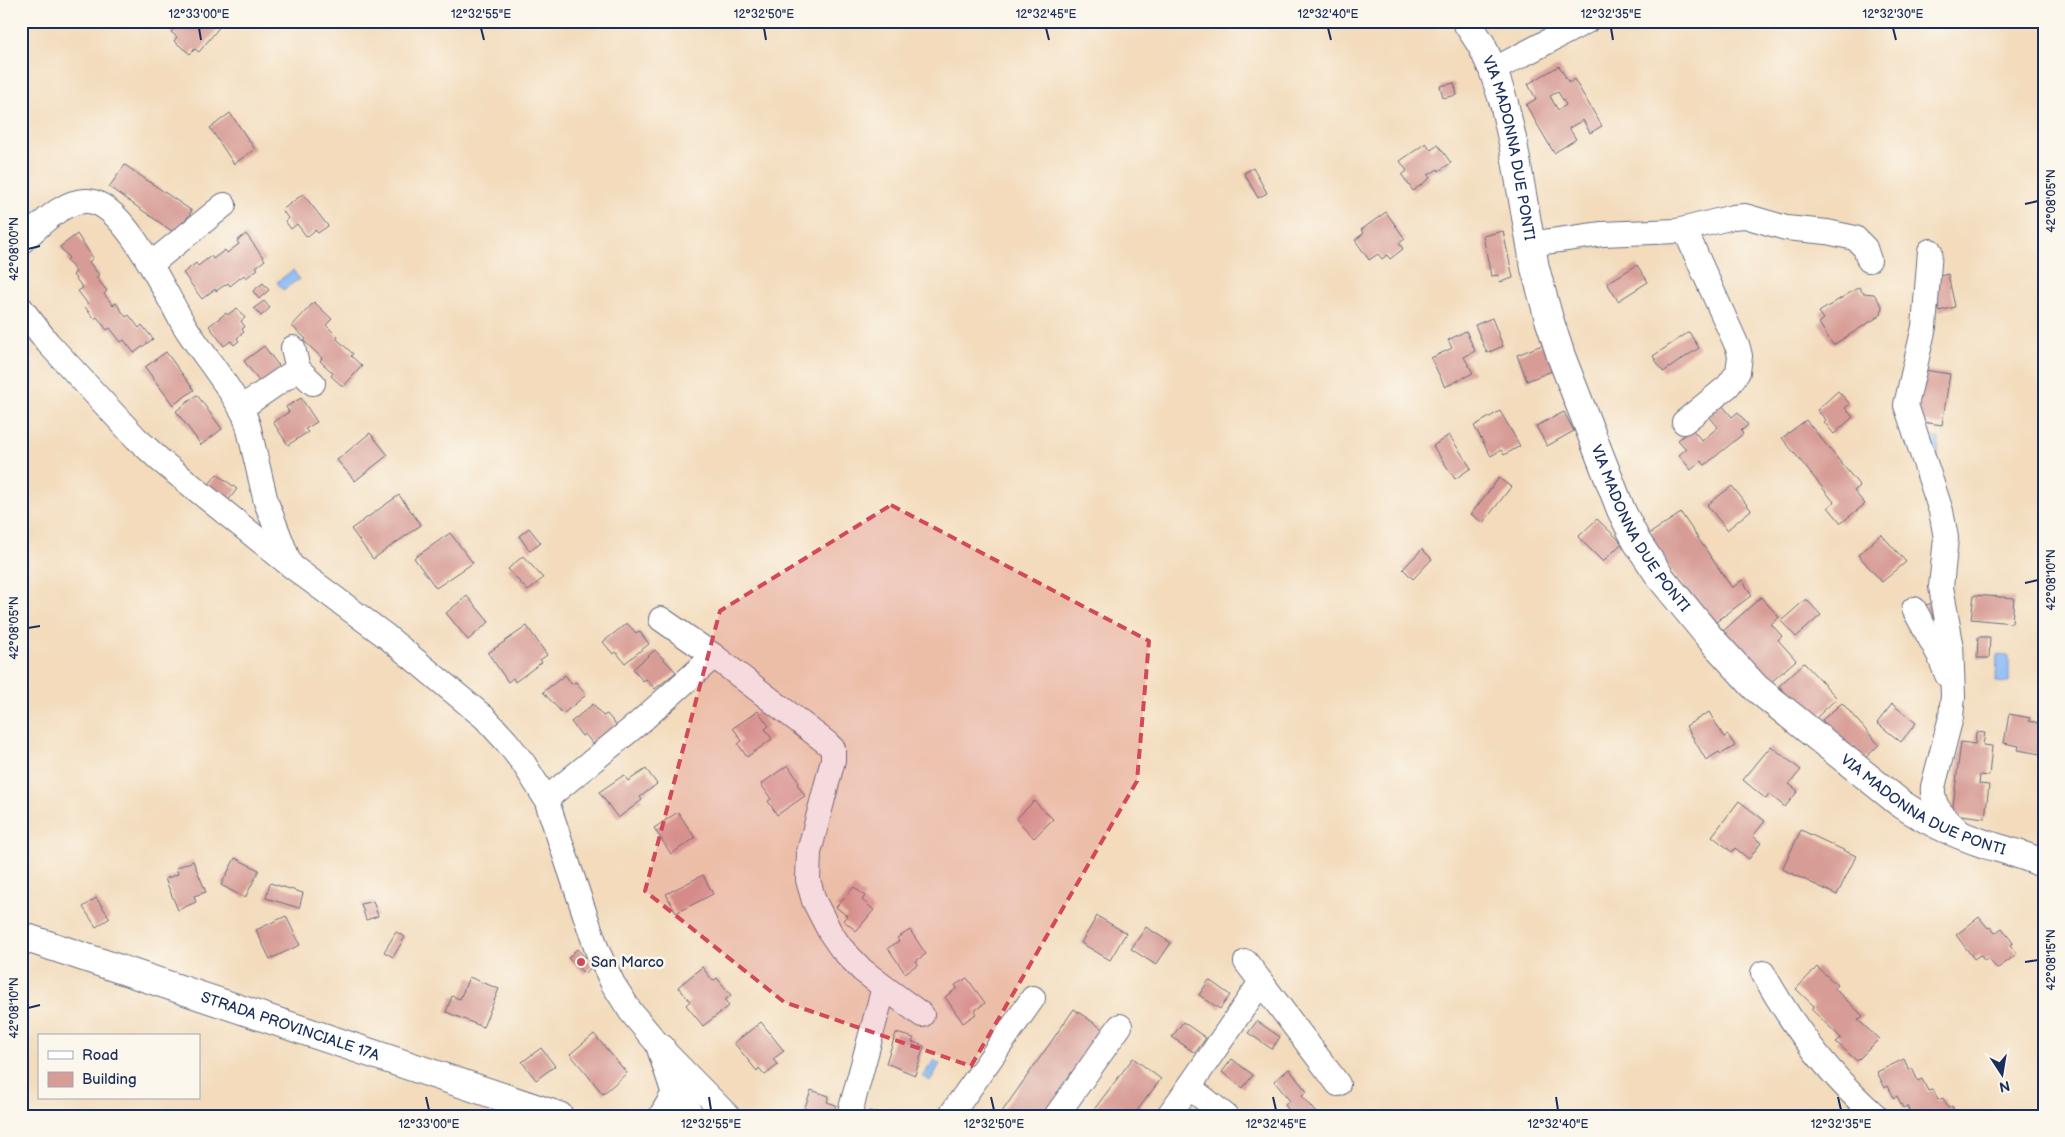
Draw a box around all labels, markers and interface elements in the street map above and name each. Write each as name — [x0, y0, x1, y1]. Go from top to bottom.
text: 12°33'00"E — [169, 7, 229, 22]
text: 12°32'55"E — [451, 7, 511, 22]
text: 12°32'50"E — [734, 7, 794, 22]
text: 12°32'45"E — [1016, 7, 1076, 22]
text: 12°32'40"E — [1298, 7, 1358, 22]
text: 12°32'35"E — [1581, 7, 1641, 22]
text: 12°32'30"E — [1863, 7, 1924, 22]
street label: VIA MADONNA DUE PONTI — [1478, 53, 1539, 242]
text: 42°08'05"N — [2044, 169, 2059, 233]
text: 42°08'00"N — [7, 217, 22, 281]
street label: VIA MADONNA DUE PONTI — [1586, 442, 1694, 616]
text: 42°08'10"N — [2044, 549, 2059, 611]
text: 42°08'05"N — [7, 596, 22, 660]
street label: VIA MADONNA DUE PONTI — [1837, 750, 2008, 860]
text: 42°08'15"N — [2044, 929, 2059, 991]
place label: San Marco — [591, 953, 664, 972]
marker: San Marco — [575, 956, 587, 968]
text: 42°08'10"N — [7, 977, 22, 1039]
street label: STRADA PROVINCIALE 17A — [198, 988, 383, 1066]
legend — [38, 1034, 200, 1100]
text: Road — [82, 1046, 118, 1065]
north arrow — [1978, 1050, 2028, 1100]
text: Building — [82, 1070, 137, 1089]
text: N — [1998, 1077, 2012, 1096]
text: 12°33'00"E — [399, 1117, 459, 1132]
text: 12°32'55"E — [681, 1117, 741, 1132]
text: 12°32'50"E — [964, 1117, 1024, 1132]
text: 12°32'45"E — [1246, 1117, 1306, 1132]
text: 12°32'40"E — [1528, 1117, 1588, 1132]
text: 12°32'35"E — [1811, 1117, 1871, 1132]

